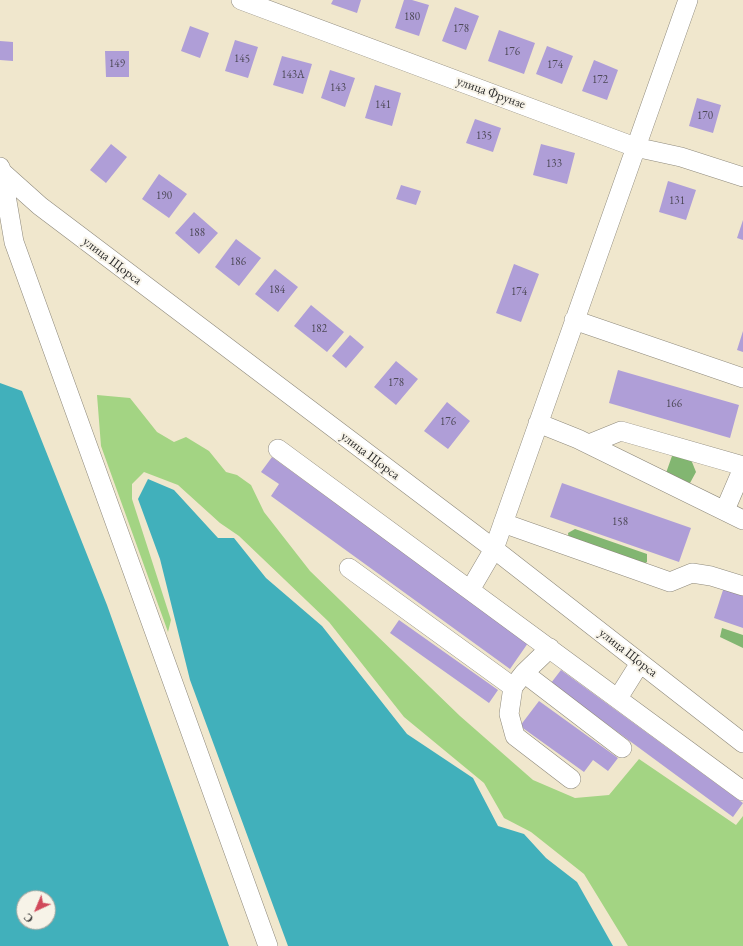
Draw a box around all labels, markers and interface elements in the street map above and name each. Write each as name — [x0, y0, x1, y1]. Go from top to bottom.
house number: 180 — [404, 10, 420, 24]
house number: 178 — [453, 22, 469, 36]
house number: 176 — [504, 45, 520, 59]
house number: 145 — [234, 52, 250, 66]
house number: 149 — [109, 57, 125, 71]
house number: 174 — [547, 58, 563, 72]
house number: 143А — [281, 68, 305, 82]
street label: улица Фрунзе — [455, 73, 527, 113]
house number: 172 — [592, 73, 608, 87]
house number: 143 — [330, 81, 346, 95]
house number: 141 — [375, 98, 391, 112]
house number: 170 — [697, 109, 713, 123]
house number: 135 — [476, 129, 492, 143]
house number: 133 — [546, 157, 562, 171]
house number: 190 — [156, 189, 172, 203]
house number: 131 — [669, 194, 685, 208]
house number: 188 — [189, 226, 205, 240]
street label: улица Щорса — [79, 234, 145, 288]
house number: 186 — [230, 255, 246, 269]
house number: 184 — [269, 283, 285, 297]
house number: 174 — [511, 285, 527, 299]
house number: 182 — [311, 322, 327, 336]
house number: 178 — [388, 376, 404, 390]
house number: 166 — [666, 397, 682, 411]
house number: 176 — [440, 415, 456, 429]
street label: улица Щорса — [337, 429, 403, 483]
house number: 158 — [612, 515, 628, 529]
street label: улица Щорса — [596, 625, 660, 681]
north arrow — [16, 890, 56, 930]
text: С — [21, 910, 36, 926]

